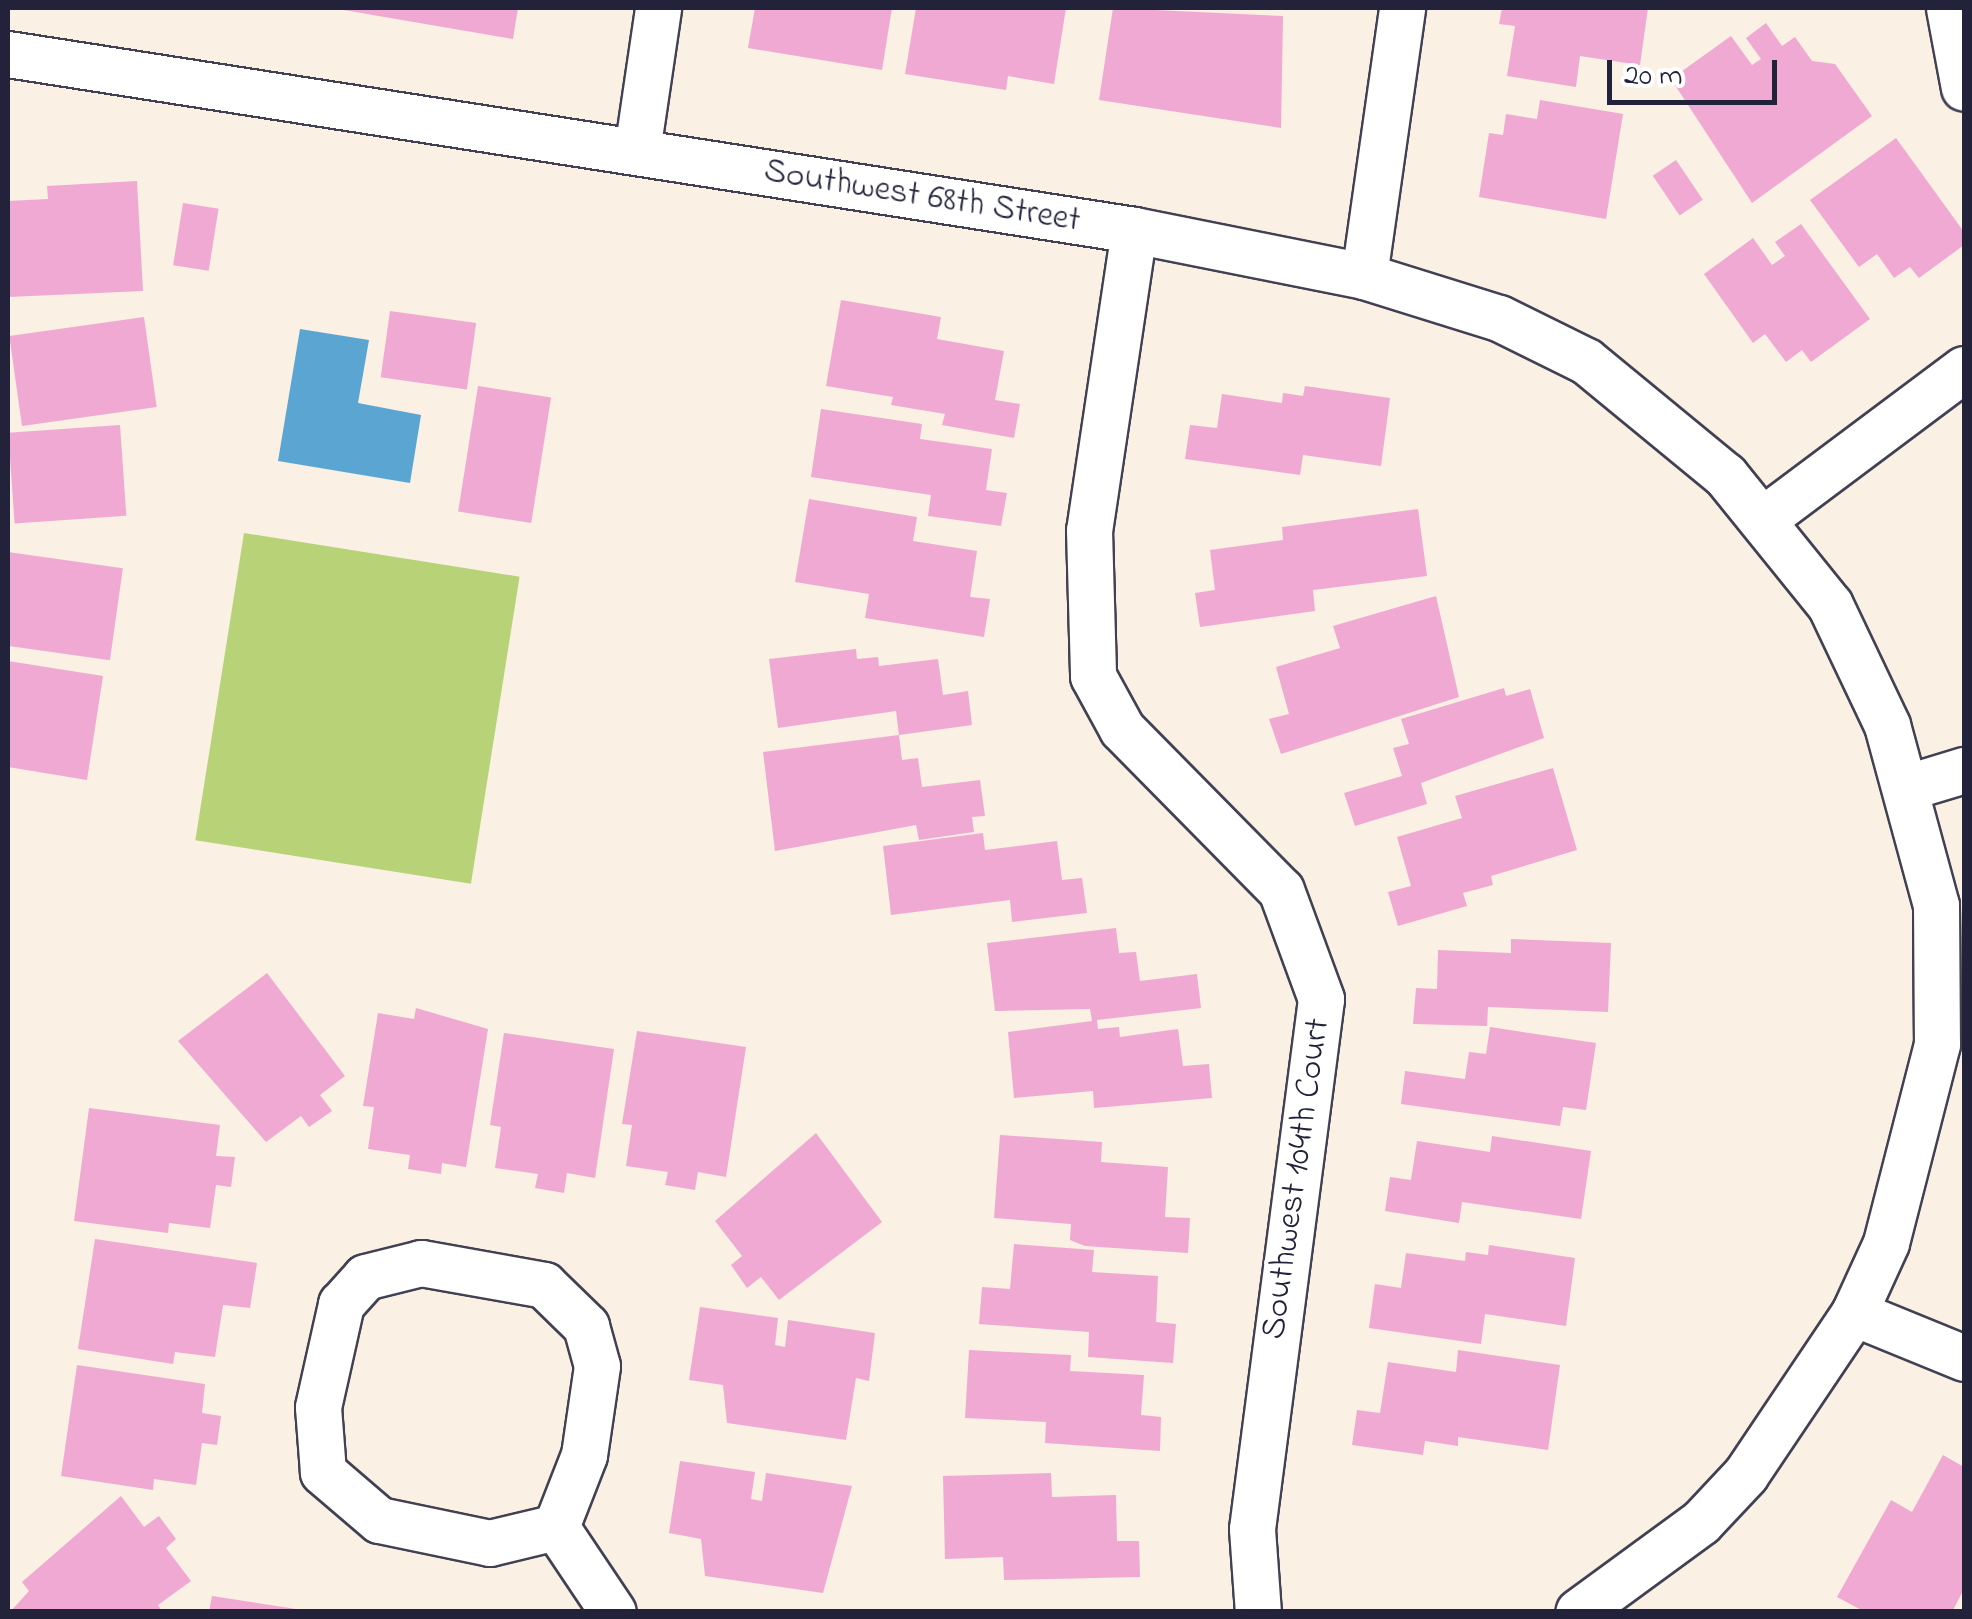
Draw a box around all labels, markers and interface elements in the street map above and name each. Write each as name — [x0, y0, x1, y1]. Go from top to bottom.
scale bar — [1612, 40, 1782, 102]
text: 20 m — [1624, 55, 1683, 99]
street label: Southwest 68th Street — [761, 151, 1083, 243]
street label: Southwest 104th Court — [1254, 1016, 1340, 1342]

